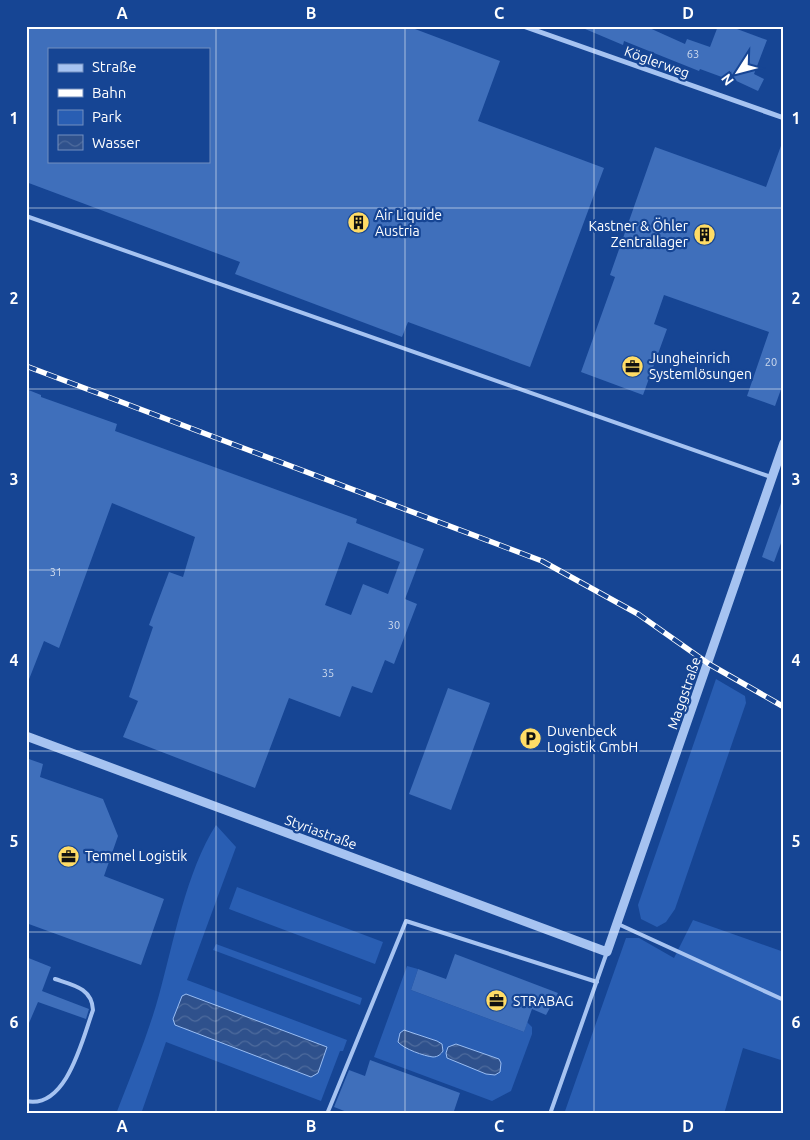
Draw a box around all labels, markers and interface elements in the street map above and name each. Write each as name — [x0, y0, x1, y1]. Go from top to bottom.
text: A — [116, 4, 128, 22]
text: B — [306, 4, 316, 22]
text: C — [494, 4, 504, 22]
text: D — [682, 4, 694, 22]
street label: Köglerweg — [622, 43, 692, 81]
legend — [48, 48, 210, 162]
house number: 63 — [687, 48, 699, 60]
north arrow — [712, 48, 762, 98]
text: Straße — [92, 58, 136, 75]
text: N — [718, 71, 737, 89]
text: Bahn — [92, 84, 126, 101]
text: Park — [92, 108, 122, 125]
text: 1 — [9, 109, 19, 127]
text: 1 — [791, 109, 801, 127]
text: Wasser — [92, 134, 141, 151]
place label: Air Liquide Austria — [375, 207, 442, 239]
building icon: Air Liquide Austria — [347, 211, 371, 235]
place label: Kastner & Öhler Zentrallager — [589, 217, 689, 250]
building icon: Kastner & Öhler Zentrallager — [692, 222, 716, 246]
text: 2 — [9, 289, 19, 307]
text: 2 — [791, 289, 801, 307]
place label: Jungheinrich Systemlösungen — [649, 350, 752, 382]
office icon: Jungheinrich Systemlösungen — [621, 354, 645, 378]
house number: 20 — [765, 356, 777, 368]
text: 3 — [9, 470, 19, 488]
text: 3 — [791, 470, 801, 488]
house number: 31 — [50, 566, 62, 578]
house number: 30 — [388, 619, 400, 631]
text: 4 — [9, 651, 19, 669]
text: 4 — [791, 651, 801, 669]
street label: Maggstraße — [664, 655, 704, 731]
house number: 35 — [322, 667, 334, 679]
place label: Duvenbeck Logistik GmbH — [547, 723, 638, 755]
parking icon: Duvenbeck Logistik GmbH — [519, 727, 543, 751]
street label: Styriastraße — [283, 812, 359, 852]
text: 5 — [9, 832, 19, 850]
text: 5 — [791, 832, 801, 850]
office icon: Temmel Logistik — [57, 844, 81, 868]
place label: Temmel Logistik — [85, 848, 187, 864]
office icon: STRABAG — [485, 989, 509, 1013]
place label: STRABAG — [513, 993, 573, 1009]
text: 6 — [9, 1013, 19, 1031]
text: 6 — [791, 1013, 801, 1031]
text: A — [116, 1117, 128, 1135]
text: B — [306, 1117, 316, 1135]
text: C — [494, 1117, 504, 1135]
text: D — [682, 1117, 694, 1135]

